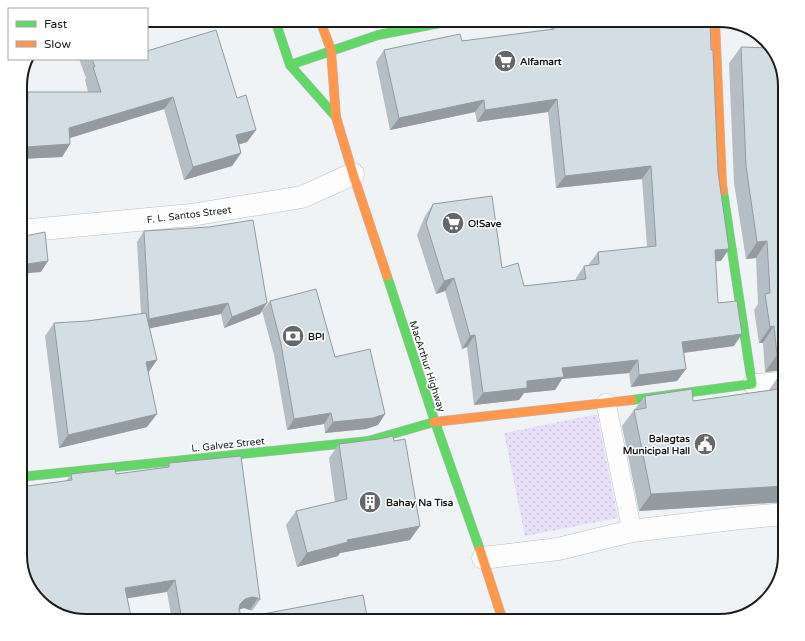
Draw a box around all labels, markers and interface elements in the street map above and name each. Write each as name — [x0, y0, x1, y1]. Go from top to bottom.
legend — [8, 8, 148, 60]
text: Fast — [44, 17, 68, 31]
text: Slow — [44, 37, 71, 51]
supermarket icon: Alfamart — [492, 48, 518, 74]
place label: Alfamart — [520, 56, 562, 68]
street label: F. L. Santos Street — [146, 204, 232, 226]
supermarket icon: O!Save — [440, 210, 466, 236]
place label: O!Save — [468, 218, 502, 230]
street label: MacArthur Highway — [407, 319, 448, 414]
bank icon: BPI — [280, 323, 306, 349]
place label: BPI — [308, 331, 325, 343]
public building icon: Balagtas Municipal Hall — [692, 431, 718, 457]
place label: Balagtas Municipal Hall — [623, 433, 690, 457]
street label: L. Galvez Street — [191, 435, 266, 455]
building icon: Bahay Na Tisa — [357, 489, 383, 515]
place label: Bahay Na Tisa — [386, 497, 454, 509]

